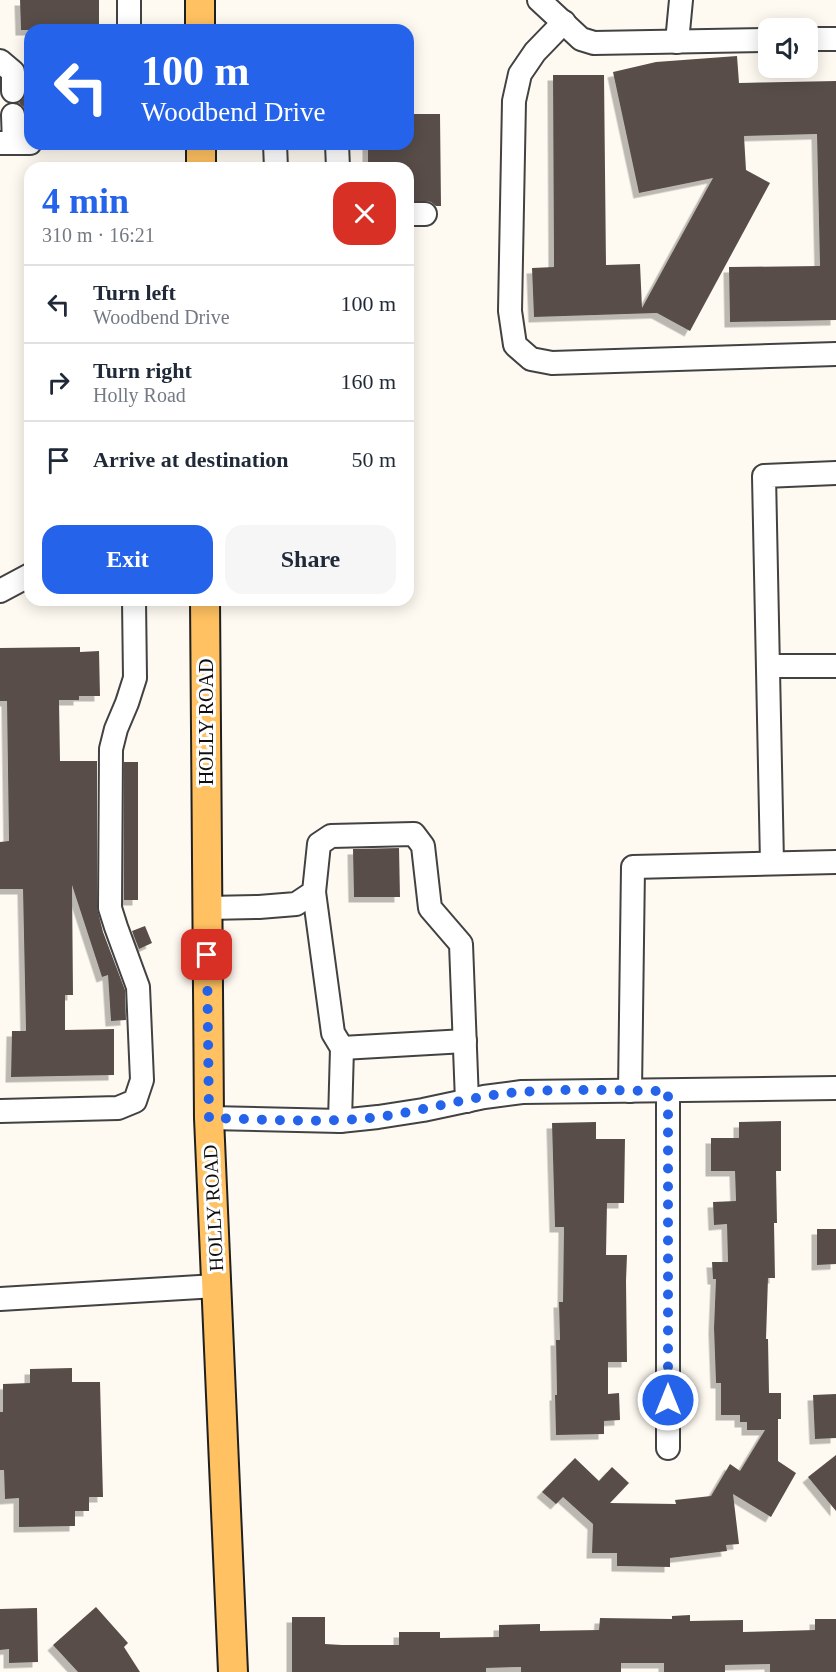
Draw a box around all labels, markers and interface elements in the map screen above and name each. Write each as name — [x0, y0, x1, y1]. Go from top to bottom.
map controls — [758, 18, 818, 78]
button: sound — [758, 18, 818, 78]
icon: left — [42, 48, 120, 126]
text: 100 m — [141, 48, 250, 94]
text: Woodbend Drive — [141, 97, 326, 127]
text: 4 min — [42, 181, 129, 221]
button: close — [333, 182, 396, 245]
text: 310 m · 16:21 — [42, 224, 155, 246]
text: Turn left — [93, 280, 176, 305]
icon: left — [42, 288, 75, 321]
text: 100 m — [340, 291, 396, 316]
text: Woodbend Drive — [93, 306, 230, 328]
text: Turn right — [93, 358, 192, 383]
icon: right — [42, 366, 75, 399]
text: 160 m — [340, 369, 396, 394]
text: Holly Road — [93, 384, 186, 406]
icon: arrive — [42, 444, 75, 477]
text: Arrive at destination — [93, 447, 289, 472]
text: 50 m — [351, 447, 396, 472]
button: Exit — [42, 525, 213, 594]
button: Share — [225, 525, 396, 594]
street label: HOLLY ROAD — [195, 659, 217, 785]
pin — [181, 929, 232, 980]
icon: arrive — [190, 938, 223, 971]
street label: HOLLY ROAD — [199, 1144, 227, 1272]
position arrow — [636, 1368, 700, 1432]

